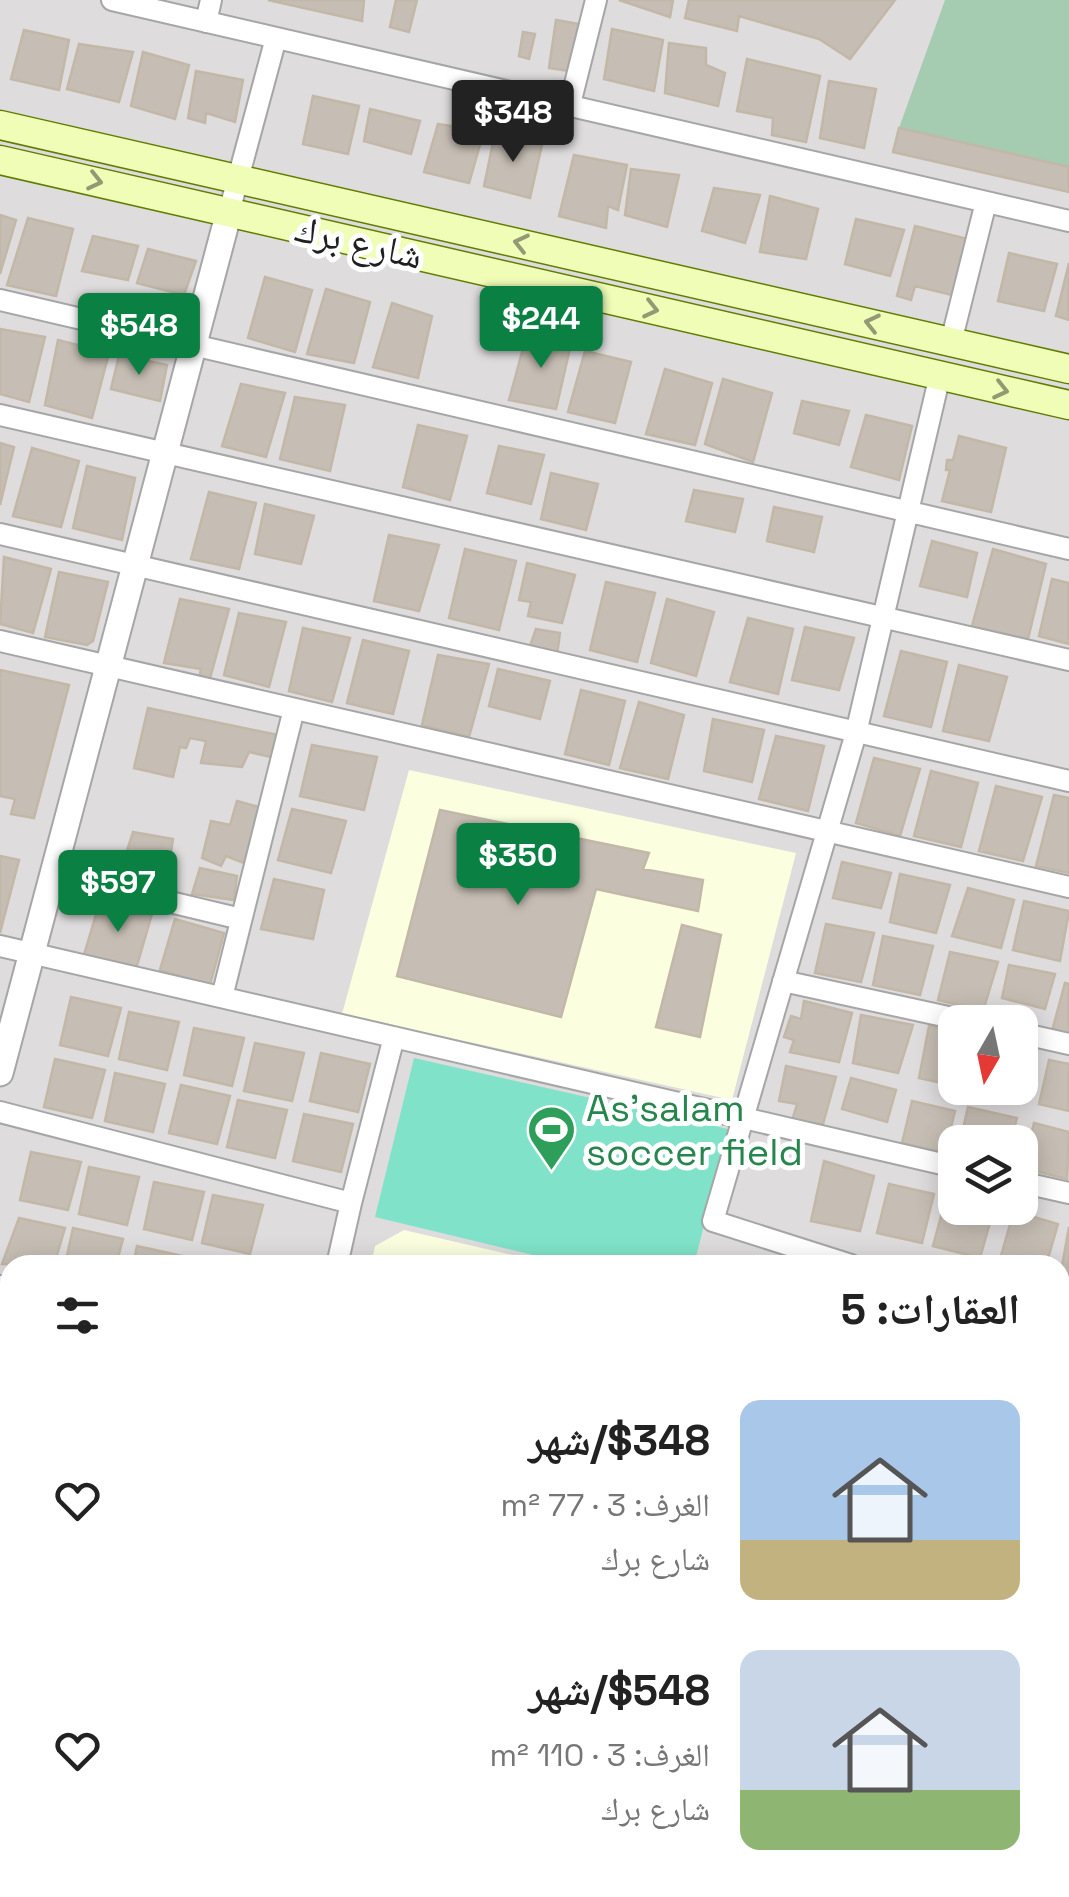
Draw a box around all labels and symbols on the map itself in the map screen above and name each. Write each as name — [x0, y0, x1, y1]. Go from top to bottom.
pin: $348 — [454, 80, 572, 165]
one-way arrow — [86, 169, 103, 190]
street label: شارع برك — [291, 204, 427, 280]
one-way arrow — [513, 234, 530, 255]
pin: $244 — [482, 286, 600, 371]
pin: $548 — [80, 293, 198, 378]
one-way arrow — [642, 297, 659, 318]
one-way arrow — [864, 314, 881, 335]
one-way arrow — [992, 378, 1009, 399]
pin: $350 — [459, 823, 577, 908]
pin: $597 — [59, 850, 177, 935]
north arrow — [938, 1005, 1038, 1105]
place label: As'salam soccer field — [586, 1084, 803, 1176]
sports icon: As'salam soccer field — [525, 1104, 577, 1172]

